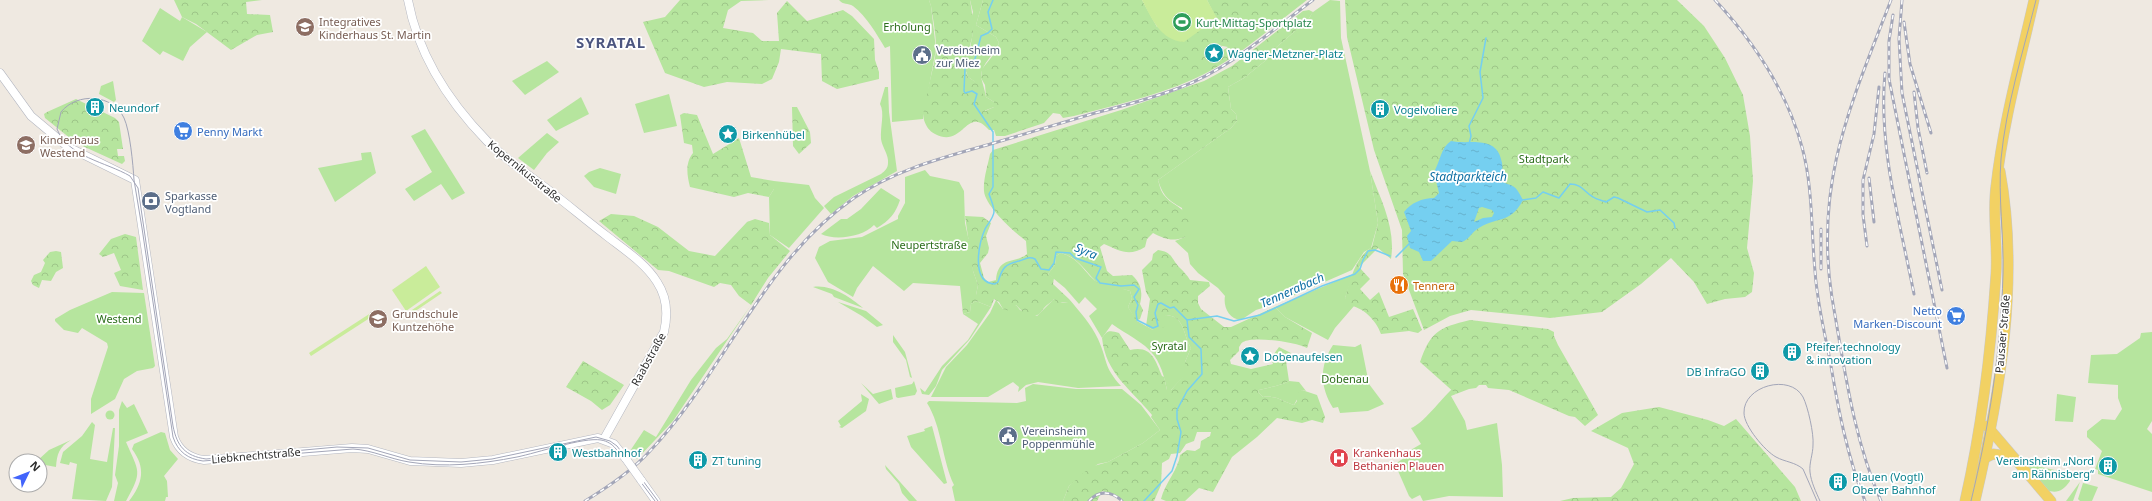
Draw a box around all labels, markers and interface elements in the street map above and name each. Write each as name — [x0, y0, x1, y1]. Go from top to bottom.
sports icon: Kurt-Mittag-Sportplatz — [1171, 11, 1193, 33]
place label: Integratives Kinderhaus St. Martin — [319, 14, 431, 42]
place label: Kurt-Mittag-Sportplatz — [1196, 15, 1312, 30]
school or university icon: Integratives Kinderhaus St. Martin — [294, 16, 316, 38]
park label: Erholung — [883, 19, 931, 34]
district label: SYRATAL — [576, 32, 646, 52]
place label: Vereinsheim zur Miez — [936, 42, 1000, 70]
place icon: Wagner-Metzner-Platz — [1203, 42, 1225, 64]
public building icon: Vereinsheim zur Miez — [911, 44, 933, 66]
place label: Wagner-Metzner-Platz — [1228, 46, 1343, 61]
building icon: Neundorf — [84, 96, 106, 118]
building icon: Vogelvoliere — [1369, 98, 1391, 120]
place label: Neundorf — [109, 100, 160, 115]
place label: Vogelvoliere — [1394, 102, 1458, 117]
supermarket icon: Penny Markt — [172, 120, 194, 142]
place icon: Birkenhübel — [717, 123, 739, 145]
place label: Penny Markt — [197, 124, 262, 139]
place label: Birkenhübel — [742, 127, 805, 142]
place label: Kinderhaus Westend — [40, 132, 99, 160]
school or university icon: Kinderhaus Westend — [15, 134, 37, 156]
street label: Kopernikusstraße — [485, 136, 565, 206]
park label: Stadtpark — [1519, 151, 1569, 166]
water label: Stadtparkteich — [1429, 168, 1507, 185]
place label: Sparkasse Vogtland — [165, 188, 217, 216]
bank icon: Sparkasse Vogtland — [140, 190, 162, 212]
park label: Neupertstraße — [891, 237, 967, 252]
water label: Syra — [1072, 239, 1100, 263]
water label: Tennerabach — [1257, 268, 1327, 312]
restaurant icon: Tennera — [1388, 274, 1410, 296]
place label: Tennera — [1413, 278, 1455, 293]
street label: Pausaer Straße — [1991, 294, 2013, 374]
place label: Netto Marken-Discount — [1853, 303, 1942, 331]
supermarket icon: Netto Marken-Discount — [1945, 305, 1967, 327]
place label: Grundschule Kuntzehöhe — [392, 306, 458, 334]
school or university icon: Grundschule Kuntzehöhe — [367, 308, 389, 330]
park label: Westend — [96, 311, 142, 326]
street label: Raabstraße — [627, 330, 669, 388]
park label: Syratal — [1151, 338, 1187, 353]
place label: Pfeifer technology & innovation — [1806, 339, 1901, 367]
building icon: Pfeifer technology & innovation — [1781, 341, 1803, 363]
place icon: Dobenaufelsen — [1239, 345, 1261, 367]
place label: Dobenaufelsen — [1264, 349, 1343, 364]
building icon: DB InfraGO — [1749, 360, 1771, 382]
place label: DB InfraGO — [1687, 364, 1746, 379]
park label: Dobenau — [1321, 371, 1369, 386]
place label: Vereinsheim Poppenmühle — [1022, 423, 1095, 451]
public building icon: Vereinsheim Poppenmühle — [997, 425, 1019, 447]
building icon: Westbahnhof — [547, 441, 569, 463]
street label: Liebknechtstraße — [211, 444, 301, 466]
place label: Westbahnhof — [572, 445, 642, 460]
place label: Krankenhaus Bethanien Plauen — [1353, 445, 1444, 473]
hospital icon: Krankenhaus Bethanien Plauen — [1328, 447, 1350, 469]
building icon: ZT tuning — [687, 449, 709, 471]
north arrow — [8, 453, 48, 493]
place label: ZT tuning — [712, 453, 761, 468]
place label: Vereinsheim „Nord am Rähnisberg“ — [1996, 453, 2094, 481]
building icon: Vereinsheim „Nord am Rähnisberg“ — [2097, 455, 2119, 477]
text: N — [27, 457, 44, 474]
place label: Plauen (Vogtl) Oberer Bahnhof — [1852, 469, 1937, 497]
building icon: Plauen (Vogtl) Oberer Bahnhof — [1827, 471, 1849, 493]

